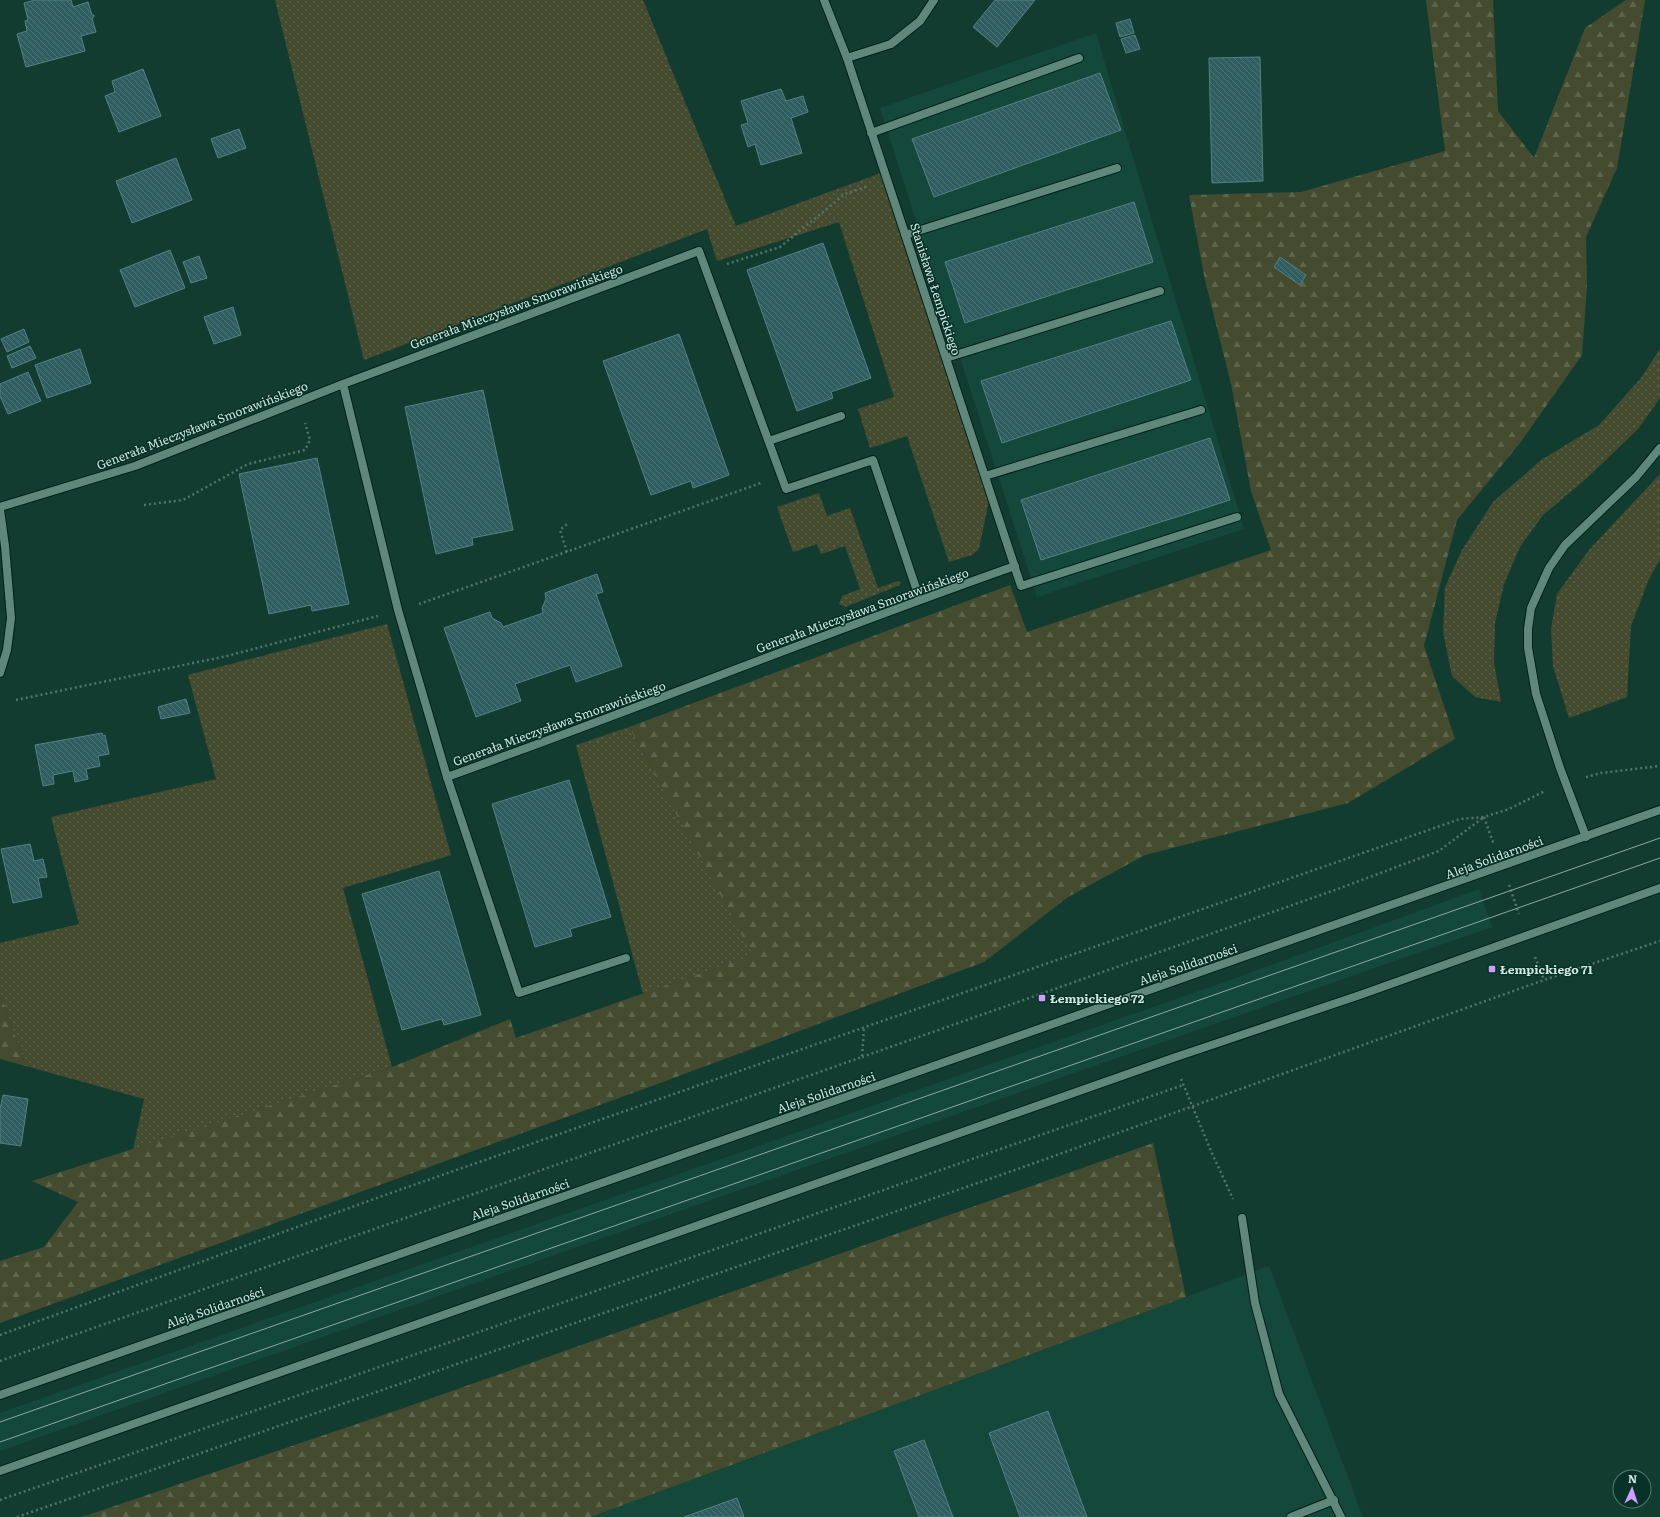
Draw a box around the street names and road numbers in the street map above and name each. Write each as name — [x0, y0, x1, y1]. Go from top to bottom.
street label: Stanisława Łempickiego — [906, 220, 966, 358]
street label: Generała Mieczysława Smorawińskiego — [407, 259, 625, 353]
street label: Generała Mieczysława Smorawińskiego — [94, 376, 310, 474]
street label: Generała Mieczysława Smorawińskiego — [753, 563, 971, 657]
street label: Generała Mieczysława Smorawińskiego — [450, 676, 668, 770]
street label: Aleja Solidarności — [1443, 831, 1545, 883]
street label: Aleja Solidarności — [1136, 939, 1240, 989]
street label: Aleja Solidarności — [774, 1067, 878, 1117]
street label: Aleja Solidarności — [468, 1174, 572, 1224]
street label: Aleja Solidarności — [163, 1282, 267, 1332]

